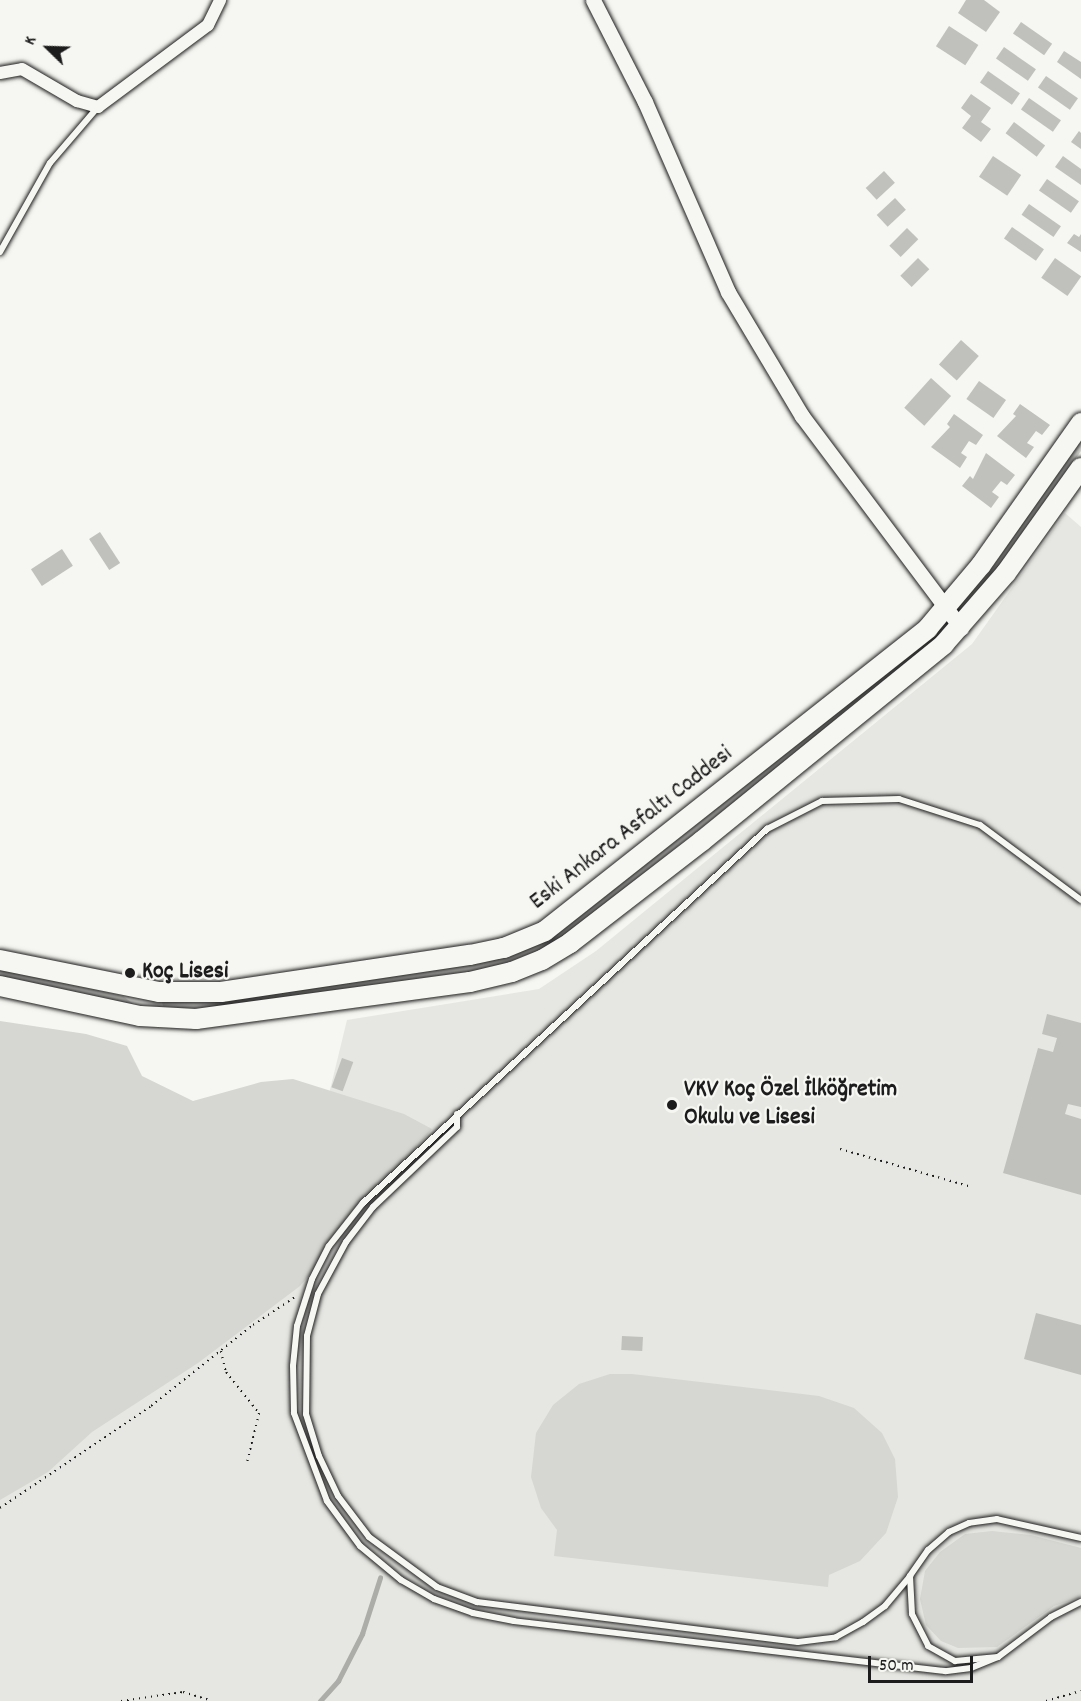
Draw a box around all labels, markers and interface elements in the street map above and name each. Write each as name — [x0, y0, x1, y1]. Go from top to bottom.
north arrow — [18, 18, 78, 78]
text: K — [19, 33, 43, 49]
street label: Eski Ankara Asfaltı Caddesi — [525, 741, 739, 917]
place label: Koç Lisesi — [142, 959, 228, 987]
marker: Koç Lisesi — [123, 966, 137, 980]
place label: VKV Koç Özel İlköğretim Okulu ve Lisesi — [684, 1077, 897, 1133]
marker: VKV Koç Özel İlköğretim Okulu ve Lisesi — [665, 1098, 679, 1112]
scale bar — [871, 1644, 976, 1682]
text: 50 m — [879, 1654, 914, 1679]

